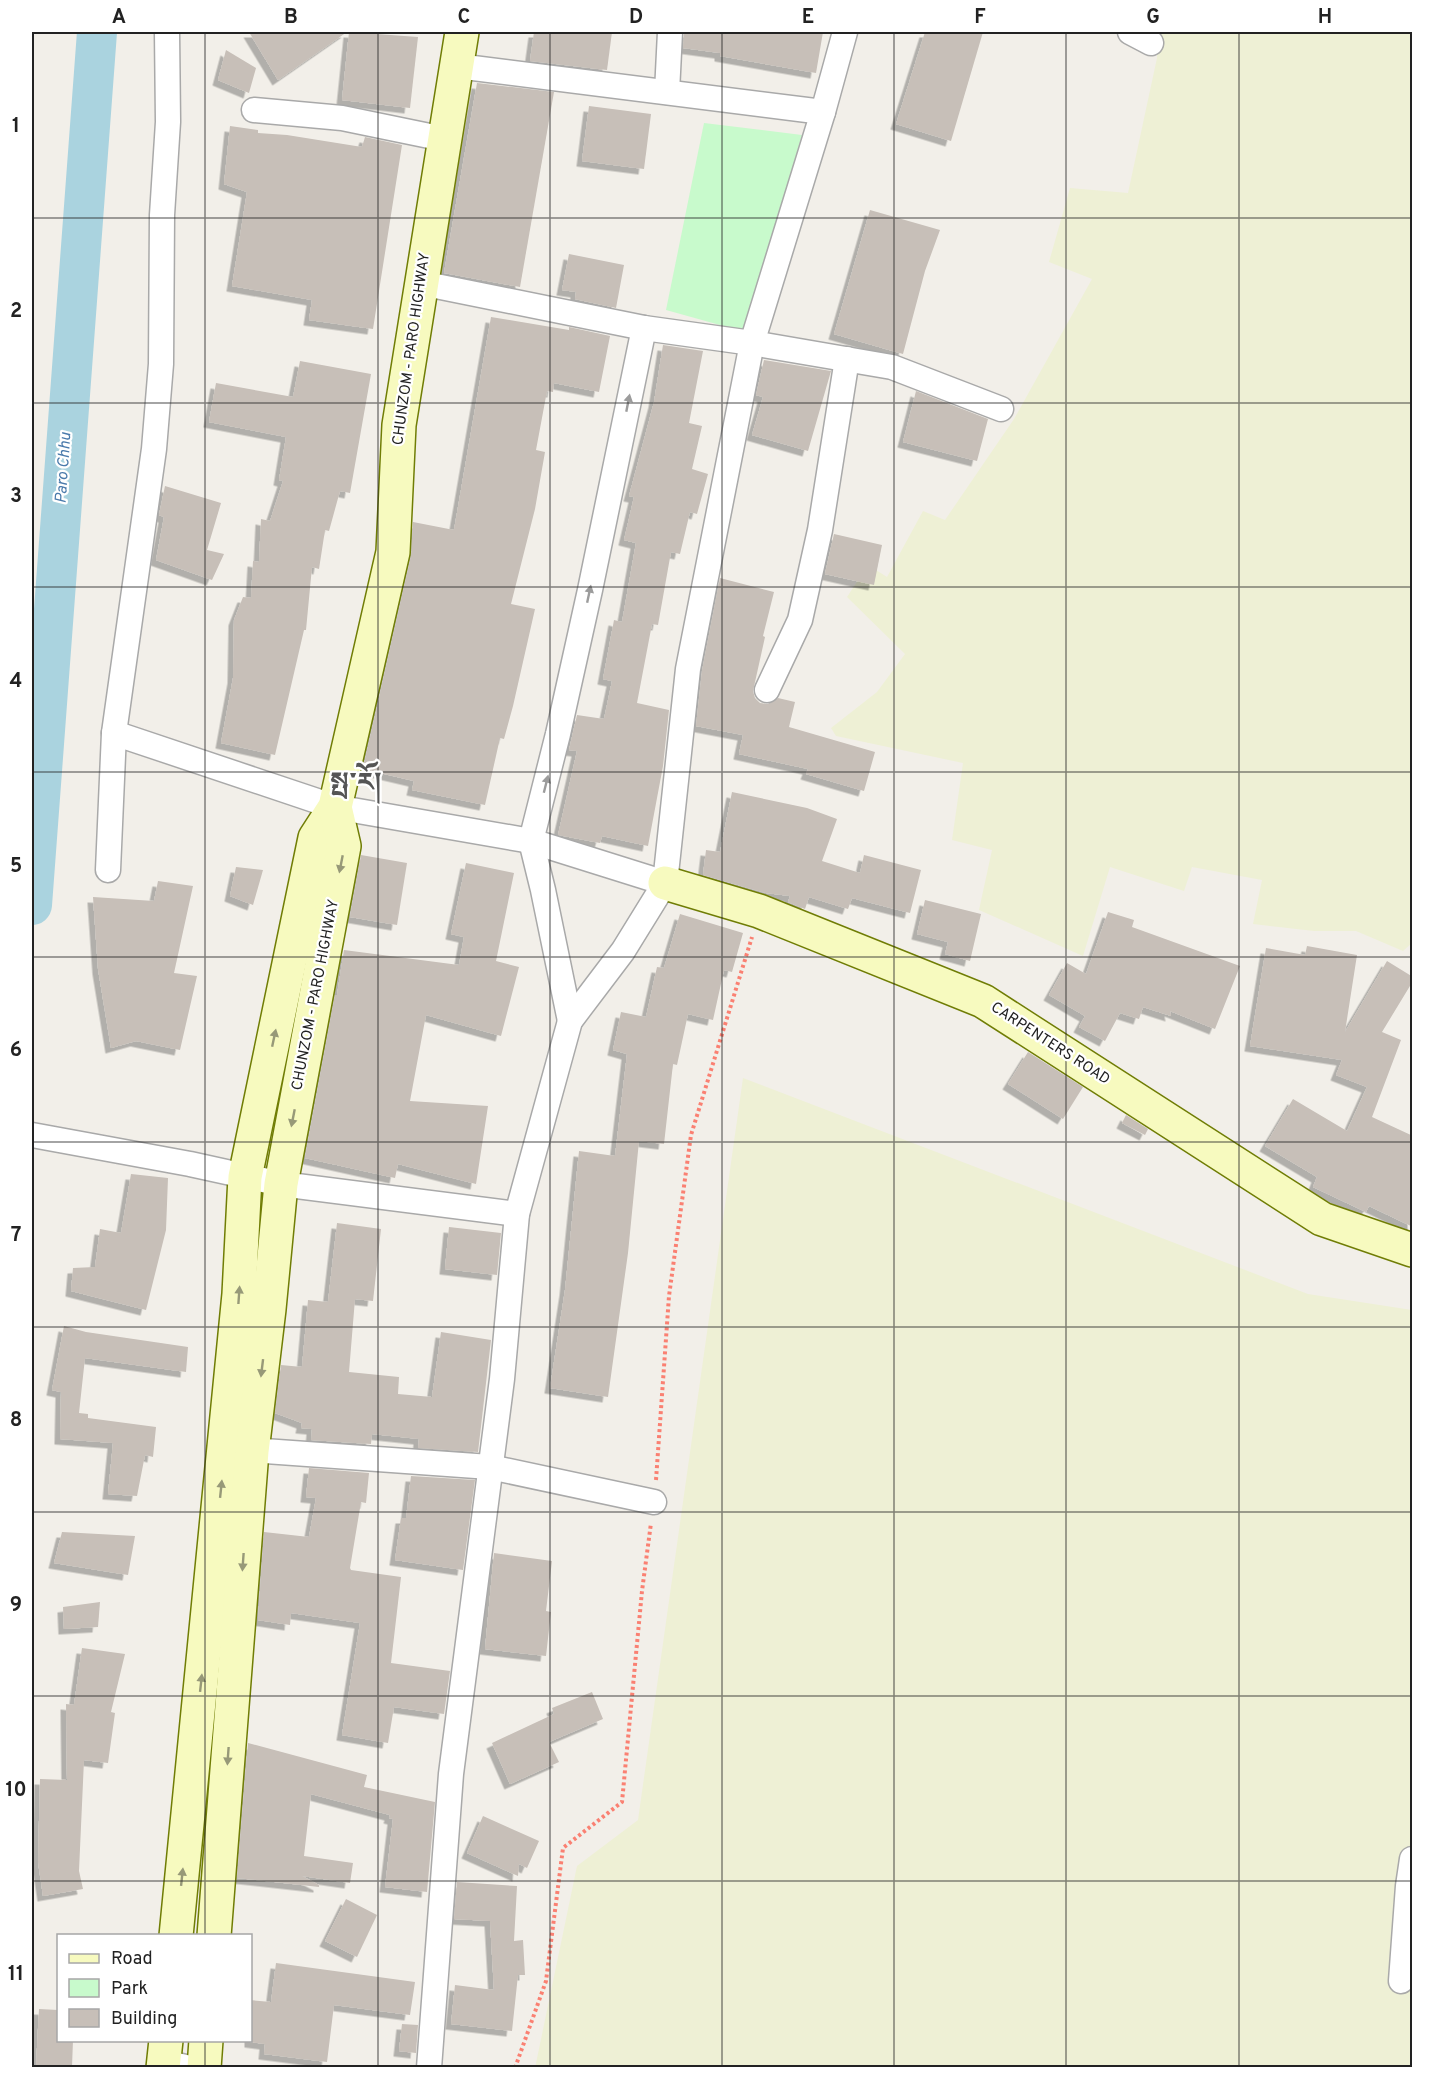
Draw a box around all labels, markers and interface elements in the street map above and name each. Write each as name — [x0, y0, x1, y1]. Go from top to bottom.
text: A — [112, 5, 126, 31]
text: B — [284, 5, 298, 31]
text: C — [458, 5, 470, 31]
text: D — [629, 5, 643, 31]
text: E — [802, 5, 814, 31]
text: F — [974, 5, 986, 31]
text: G — [1146, 5, 1160, 31]
text: H — [1318, 5, 1332, 31]
text: 1 — [12, 114, 20, 140]
street label: CHUNZOM - PARO HIGHWAY — [389, 251, 435, 447]
text: 2 — [10, 299, 22, 325]
one-way arrow — [624, 394, 633, 413]
water label: Paro Chhu — [52, 431, 76, 504]
text: 3 — [10, 484, 22, 510]
one-way arrow — [585, 585, 594, 604]
text: 4 — [10, 669, 22, 695]
district label: སྤ་རོ། — [330, 760, 382, 805]
one-way arrow — [541, 775, 551, 794]
text: 5 — [10, 854, 22, 880]
one-way arrow — [336, 855, 345, 874]
street label: CHUNZOM - PARO HIGHWAY — [288, 897, 344, 1092]
street label: CARPENTERS ROAD — [987, 998, 1113, 1090]
one-way arrow — [270, 1028, 279, 1047]
text: 6 — [10, 1038, 22, 1064]
one-way arrow — [288, 1108, 297, 1127]
text: 7 — [11, 1223, 21, 1249]
one-way arrow — [234, 1286, 244, 1305]
one-way arrow — [257, 1359, 267, 1378]
text: 8 — [10, 1408, 22, 1434]
one-way arrow — [216, 1480, 226, 1499]
one-way arrow — [238, 1553, 248, 1572]
text: 9 — [10, 1593, 22, 1619]
one-way arrow — [196, 1674, 206, 1693]
one-way arrow — [223, 1747, 233, 1766]
text: 10 — [5, 1778, 27, 1804]
one-way arrow — [177, 1868, 187, 1887]
legend — [57, 1934, 252, 2042]
text: Road — [111, 1948, 153, 1971]
text: 11 — [8, 1962, 24, 1988]
text: Park — [111, 1978, 148, 2001]
text: Building — [111, 2008, 177, 2031]

